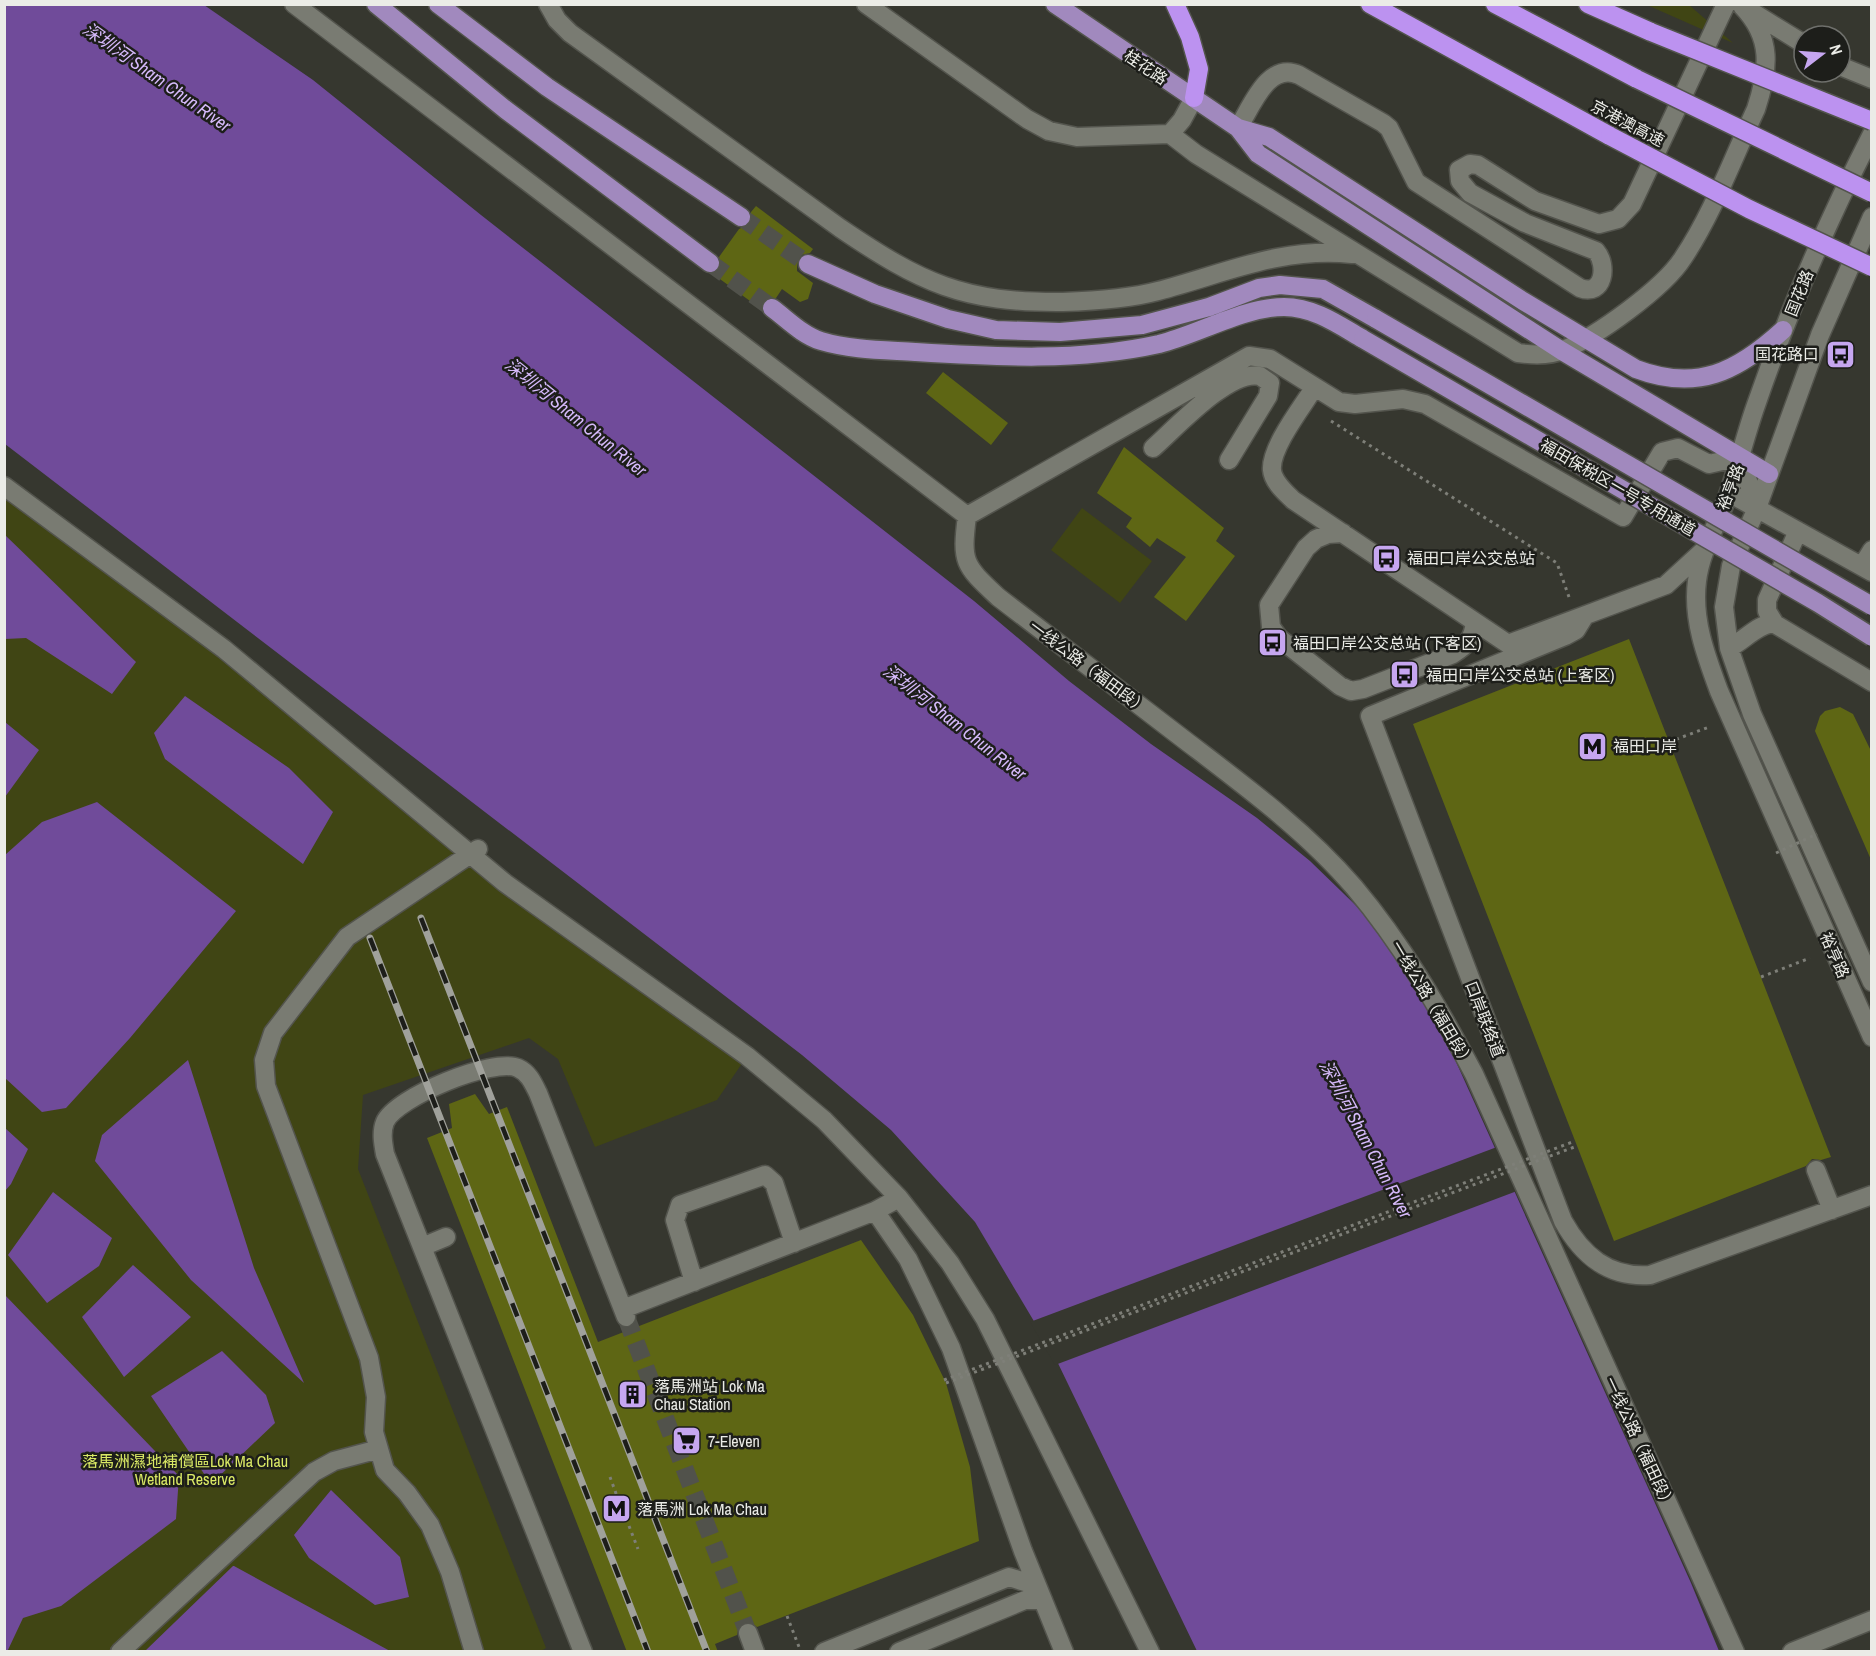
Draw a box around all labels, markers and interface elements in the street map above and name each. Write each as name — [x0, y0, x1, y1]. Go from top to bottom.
water label: 深圳河 Sham Chun River — [78, 16, 237, 138]
north arrow — [1792, 24, 1852, 84]
text: N — [1824, 42, 1848, 57]
street label: 桂花路 — [1120, 44, 1172, 90]
street label: 京港澳高速 — [1588, 95, 1668, 151]
street label: 国花路 — [1780, 267, 1818, 319]
bus stop icon: 国花路口 — [1824, 338, 1856, 370]
place label: 国花路口 — [1755, 343, 1819, 365]
water label: 深圳河 Sham Chun River — [500, 352, 653, 483]
street label: 福田保税区一号专用通道 — [1536, 433, 1700, 541]
street label: 裕亨路 — [1711, 461, 1749, 513]
bus stop icon: 福田口岸公交总站 — [1370, 542, 1402, 574]
place label: 福田口岸公交总站 — [1407, 547, 1535, 569]
street label: 一线公路（福田段） — [1025, 615, 1153, 719]
bus stop icon: 福田口岸公交总站 (下客区) — [1256, 627, 1288, 659]
place label: 福田口岸公交总站 (下客区) — [1293, 632, 1481, 654]
water label: 深圳河 Sham Chun River — [878, 658, 1033, 787]
bus stop icon: 福田口岸公交总站 (上客区) — [1389, 659, 1421, 691]
place label: 福田口岸公交总站 (上客区) — [1426, 664, 1614, 686]
metro station icon: 福田口岸 — [1576, 730, 1608, 762]
place label: 福田口岸 — [1613, 735, 1677, 757]
street label: 裕亨路 — [1815, 929, 1855, 981]
street label: 一线公路（福田段） — [1386, 937, 1480, 1071]
street label: 口岸联络道 — [1460, 978, 1510, 1060]
water label: 深圳河 Sham Chun River — [1314, 1056, 1419, 1223]
street label: 一线公路（福田段） — [1600, 1373, 1680, 1513]
place label: 落馬洲站 Lok Ma Chau Station — [654, 1375, 765, 1415]
building icon: 落馬洲站 Lok Ma Chau Station — [617, 1379, 649, 1411]
supermarket icon: 7-Eleven — [671, 1425, 703, 1457]
place label: 7-Eleven — [708, 1430, 760, 1452]
park label: 落馬洲濕地補償區Lok Ma Chau Wetland Reserve — [82, 1450, 288, 1490]
metro station icon: 落馬洲 Lok Ma Chau — [600, 1493, 632, 1525]
place label: 落馬洲 Lok Ma Chau — [637, 1498, 767, 1520]

